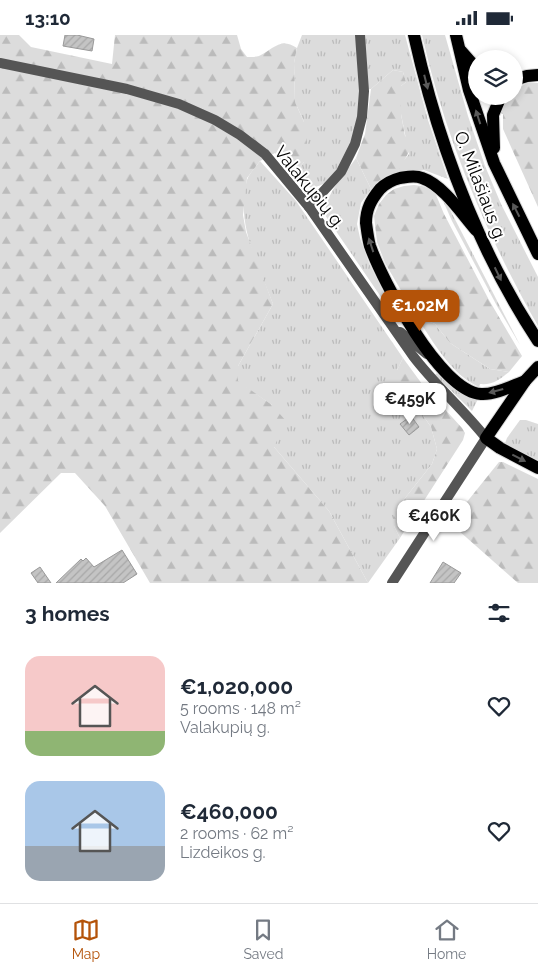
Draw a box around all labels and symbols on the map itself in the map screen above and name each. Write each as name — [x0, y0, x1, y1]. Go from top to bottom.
one-way arrow — [422, 75, 430, 90]
one-way arrow — [474, 109, 482, 124]
street label: O. Milašiaus g. — [450, 128, 512, 244]
street label: Valakupių g. — [270, 141, 350, 233]
one-way arrow — [512, 203, 520, 217]
one-way arrow — [367, 238, 375, 253]
one-way arrow — [494, 266, 502, 281]
pin: €1.02M — [379, 289, 461, 332]
pin: €459K — [375, 383, 445, 425]
one-way arrow — [488, 387, 503, 395]
one-way arrow — [512, 454, 526, 462]
pin: €460K — [399, 499, 469, 542]

